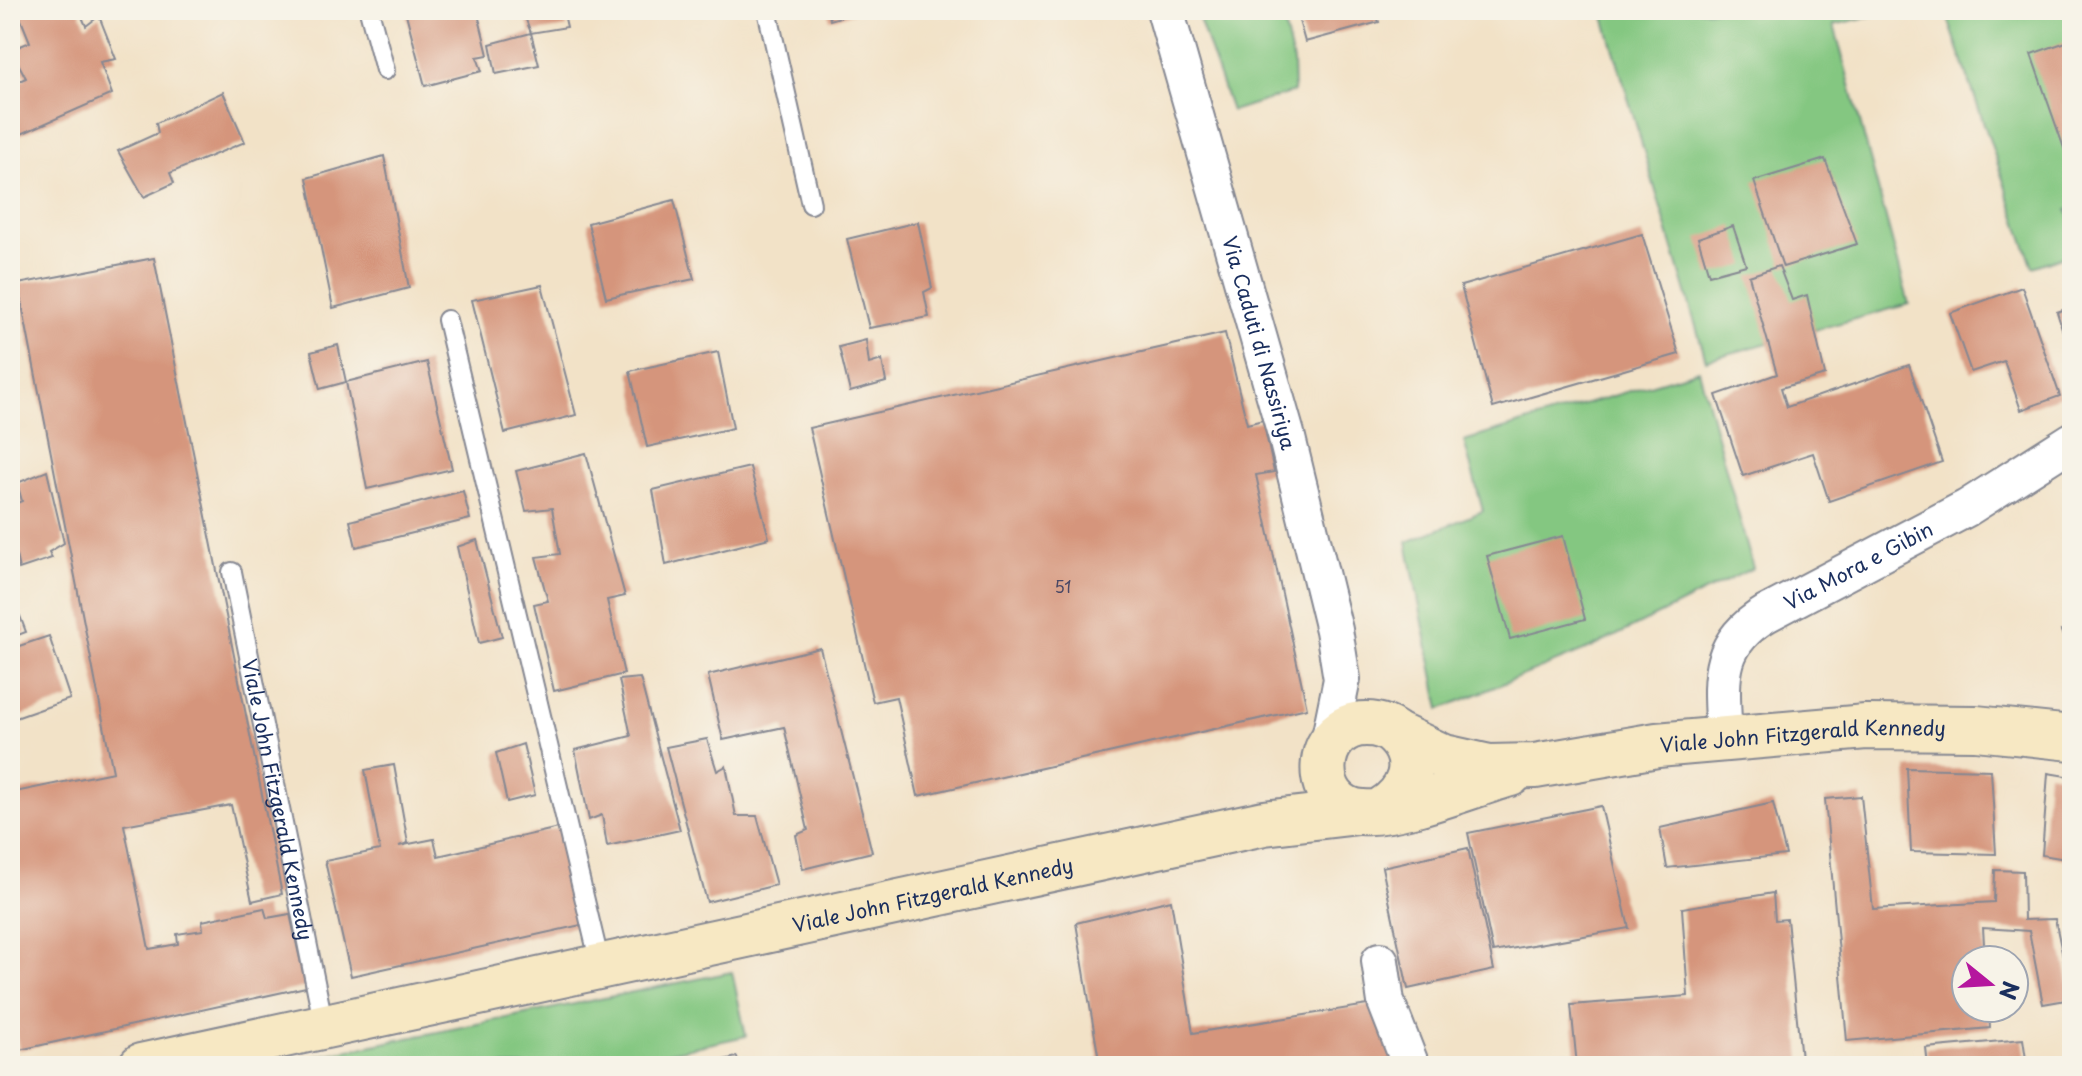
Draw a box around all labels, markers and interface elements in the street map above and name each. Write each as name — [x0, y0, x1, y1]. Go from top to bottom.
street label: Via Caduti di Nassiriya — [1215, 232, 1304, 453]
street label: Via Mora e Gibin — [1778, 514, 1938, 617]
house number: 51 — [1054, 574, 1072, 598]
street label: Viale John Fitzgerald Kennedy — [235, 656, 321, 943]
street label: Viale John Fitzgerald Kennedy — [1659, 712, 1946, 760]
street label: Viale John Fitzgerald Kennedy — [789, 850, 1076, 940]
north arrow — [1950, 944, 2030, 1024]
text: N — [1992, 977, 2029, 1004]

